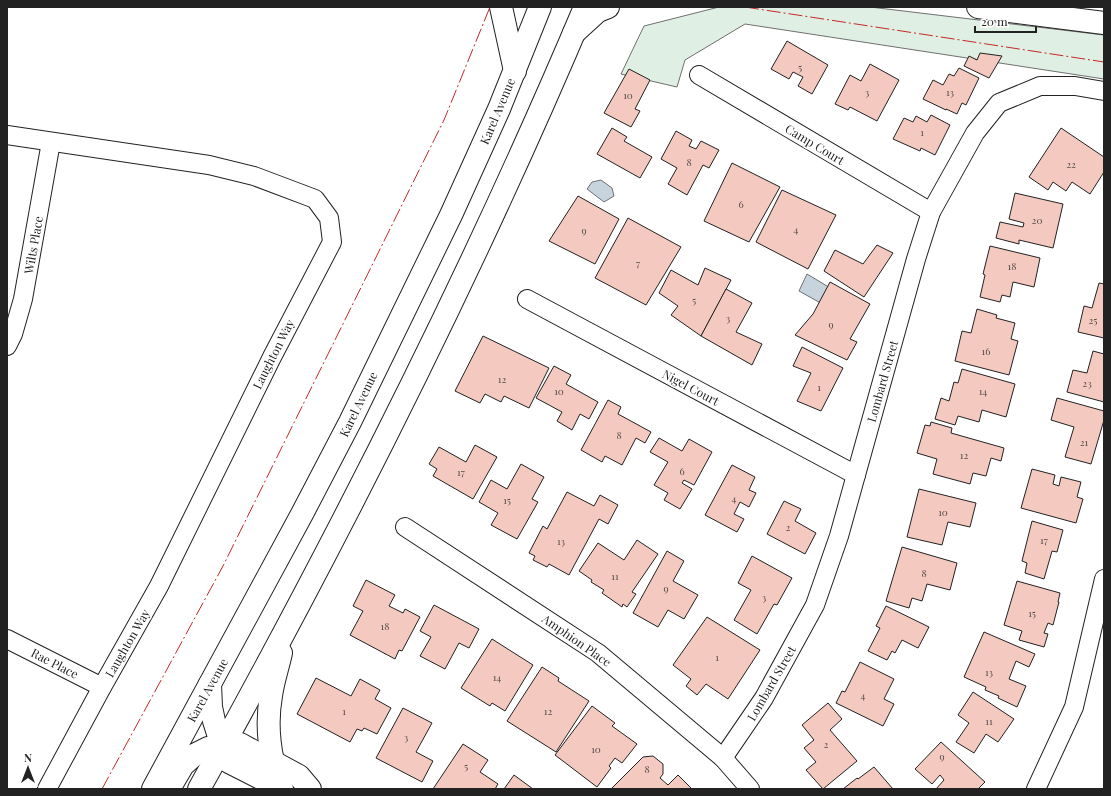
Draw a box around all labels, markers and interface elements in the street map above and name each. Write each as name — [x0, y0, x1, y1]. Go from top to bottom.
scale bar — [975, 8, 1036, 34]
text: 20 m — [981, 13, 1008, 29]
house number: 5 — [798, 60, 802, 74]
street label: Karel Avenue — [476, 75, 518, 147]
house number: 3 — [865, 85, 870, 99]
house number: 13 — [946, 85, 955, 99]
house number: 10 — [623, 88, 633, 102]
street label: Camp Court — [782, 120, 848, 168]
house number: 1 — [920, 125, 924, 139]
house number: 8 — [686, 155, 692, 169]
house number: 22 — [1066, 157, 1076, 171]
house number: 6 — [738, 197, 744, 211]
house number: 20 — [1032, 213, 1042, 227]
street label: Wilts Place — [20, 215, 46, 276]
house number: 4 — [794, 222, 799, 236]
house number: 9 — [581, 223, 587, 237]
house number: 7 — [636, 256, 640, 270]
house number: 18 — [1008, 259, 1016, 273]
house number: 5 — [692, 293, 696, 307]
house number: 3 — [726, 311, 731, 325]
house number: 25 — [1089, 313, 1097, 327]
street label: Laughton Way — [249, 316, 297, 392]
house number: 9 — [828, 317, 834, 331]
street label: Lombard Street — [863, 338, 902, 424]
house number: 16 — [982, 344, 990, 358]
street label: Nigel Court — [660, 365, 723, 409]
street label: Karel Avenue — [335, 369, 381, 439]
house number: 12 — [498, 372, 506, 386]
house number: 23 — [1082, 376, 1092, 390]
house number: 1 — [817, 380, 821, 394]
house number: 10 — [554, 384, 564, 398]
house number: 14 — [979, 384, 987, 398]
house number: 8 — [616, 428, 622, 442]
house number: 21 — [1080, 435, 1089, 449]
house number: 12 — [960, 448, 968, 462]
house number: 6 — [679, 464, 685, 478]
house number: 17 — [457, 465, 465, 479]
house number: 4 — [732, 491, 737, 505]
house number: 15 — [503, 493, 511, 507]
house number: 10 — [938, 505, 948, 519]
house number: 2 — [786, 520, 791, 534]
house number: 17 — [1040, 533, 1048, 547]
house number: 13 — [557, 534, 566, 548]
house number: 8 — [921, 566, 927, 580]
house number: 11 — [611, 569, 619, 583]
house number: 9 — [663, 581, 669, 595]
house number: 3 — [762, 590, 767, 604]
street label: Laughton Way — [101, 606, 153, 680]
house number: 15 — [1028, 606, 1036, 620]
street label: Amphion Place — [539, 610, 615, 670]
house number: 18 — [381, 619, 389, 633]
street label: Lombard Street — [743, 642, 799, 724]
street label: Rae Place — [29, 644, 81, 682]
house number: 1 — [715, 650, 719, 664]
street label: Karel Avenue — [183, 655, 231, 725]
house number: 13 — [985, 665, 994, 679]
house number: 14 — [493, 670, 501, 684]
house number: 4 — [861, 688, 866, 702]
house number: 1 — [342, 704, 346, 718]
house number: 12 — [544, 704, 552, 718]
house number: 11 — [985, 714, 993, 728]
house number: 3 — [404, 730, 409, 744]
house number: 2 — [824, 737, 829, 751]
house number: 10 — [591, 742, 601, 756]
north arrow — [8, 748, 48, 788]
house number: 9 — [939, 749, 945, 763]
text: N — [24, 750, 32, 765]
house number: 5 — [464, 759, 468, 773]
house number: 8 — [644, 762, 650, 776]

